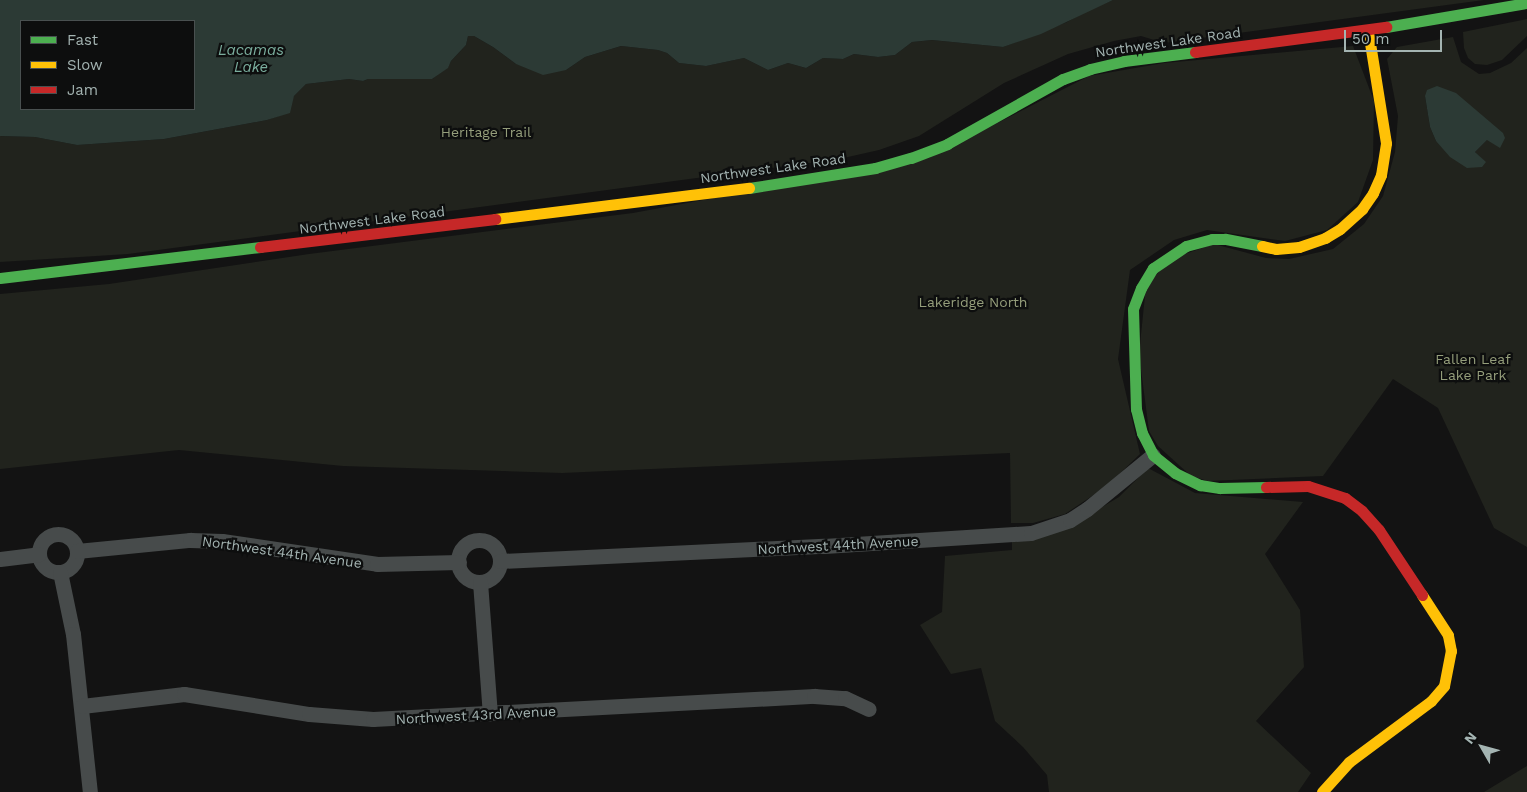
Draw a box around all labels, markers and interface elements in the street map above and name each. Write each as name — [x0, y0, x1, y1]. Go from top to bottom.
legend — [20, 20, 195, 110]
scale bar — [1347, 20, 1444, 52]
street label: Northwest Lake Road — [1094, 23, 1242, 61]
text: 50 m — [1352, 30, 1389, 48]
text: Fast — [67, 31, 98, 49]
water label: Lacamas Lake — [218, 41, 284, 76]
text: Slow — [67, 56, 103, 74]
text: Jam — [67, 81, 98, 99]
park label: Heritage Trail — [441, 124, 531, 140]
street label: Northwest Lake Road — [699, 149, 847, 187]
street label: Northwest Lake Road — [298, 203, 446, 237]
park label: Lakeridge North — [919, 294, 1027, 310]
park label: Fallen Leaf Lake Park — [1435, 351, 1511, 384]
street label: Northwest 44th Avenue — [201, 532, 363, 572]
street label: Northwest 44th Avenue — [757, 532, 919, 558]
street label: Northwest 43rd Avenue — [395, 702, 557, 728]
north arrow — [1457, 722, 1507, 772]
text: N — [1461, 729, 1480, 747]

